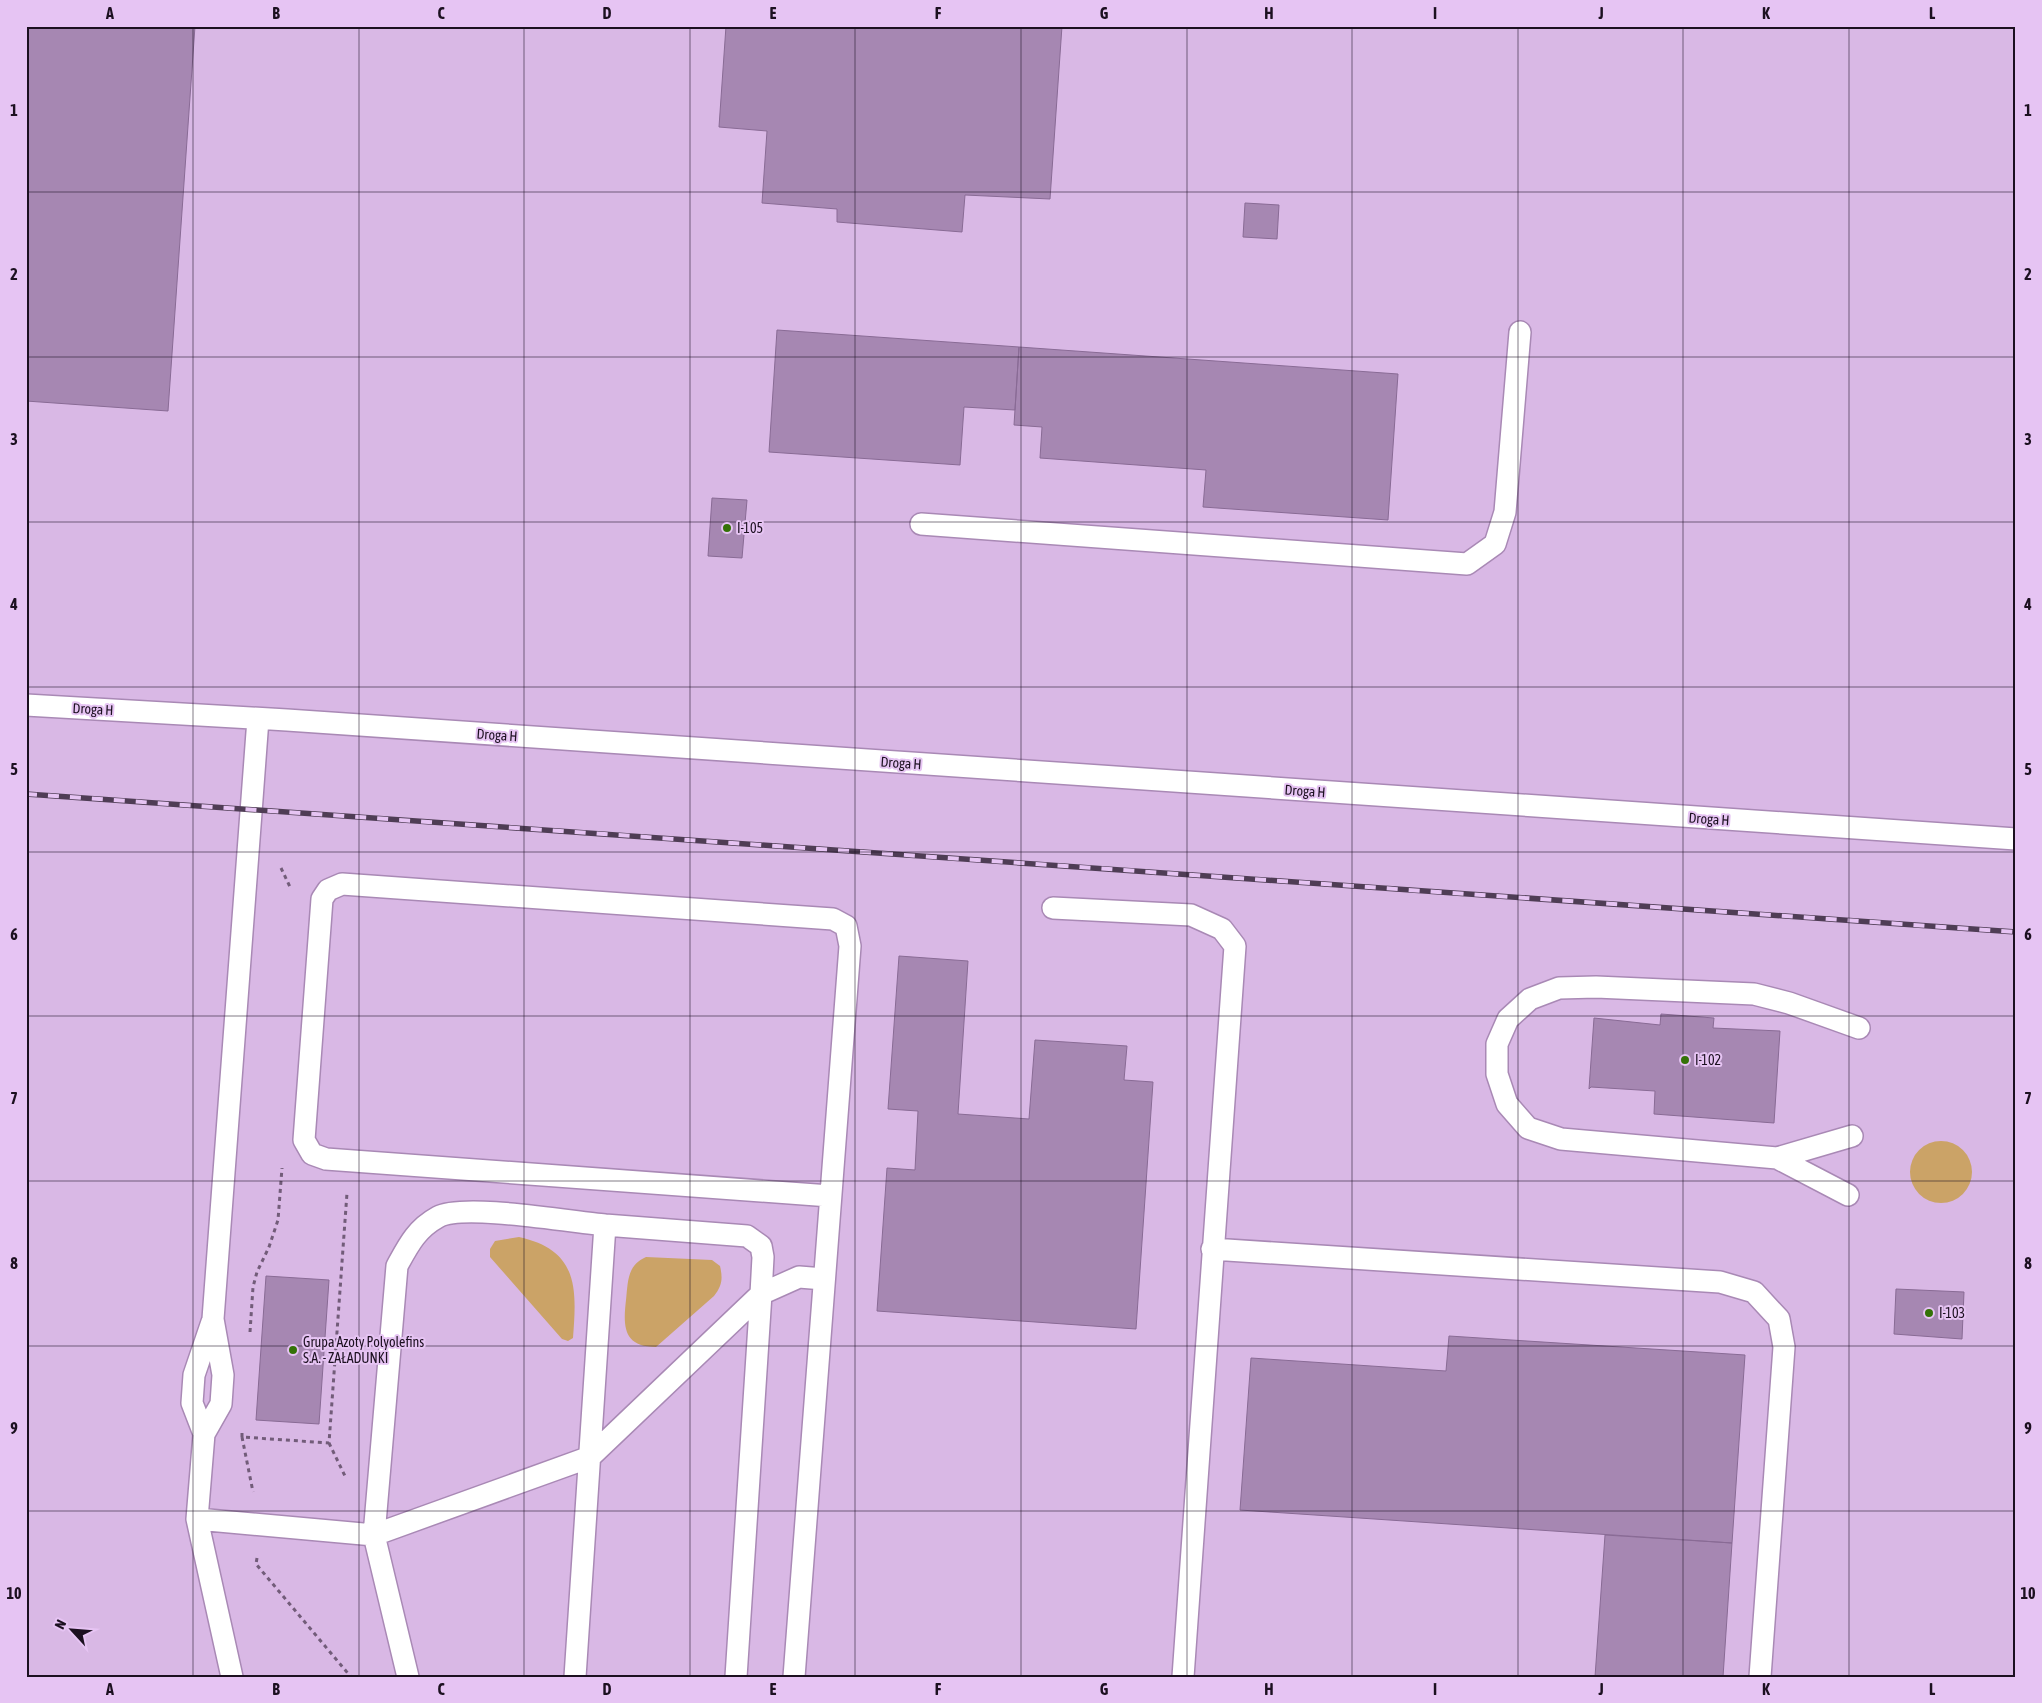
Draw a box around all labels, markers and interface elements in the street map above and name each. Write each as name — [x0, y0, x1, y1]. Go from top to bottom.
text: A — [105, 4, 114, 22]
text: B — [272, 4, 280, 22]
text: C — [437, 4, 445, 22]
text: D — [603, 4, 612, 22]
text: E — [770, 4, 777, 22]
text: F — [935, 4, 942, 22]
text: G — [1100, 4, 1109, 22]
text: H — [1264, 4, 1274, 22]
text: I — [1433, 4, 1437, 22]
text: J — [1597, 4, 1604, 22]
text: K — [1762, 4, 1770, 22]
text: L — [1929, 4, 1936, 22]
text: 1 — [10, 101, 18, 119]
text: 1 — [2024, 101, 2032, 119]
text: 2 — [10, 265, 18, 283]
text: 2 — [2024, 265, 2032, 283]
text: 3 — [10, 430, 18, 448]
text: 3 — [2024, 430, 2032, 448]
place label: I-105 — [737, 520, 763, 536]
marker: I-105 — [721, 522, 733, 534]
text: 4 — [9, 595, 18, 613]
text: 4 — [2023, 595, 2032, 613]
street label: Droga H — [72, 700, 114, 718]
street label: Droga H — [476, 726, 518, 744]
street label: Droga H — [880, 754, 922, 772]
text: 5 — [10, 760, 18, 778]
text: 5 — [2024, 760, 2032, 778]
street label: Droga H — [1284, 782, 1326, 800]
street label: Droga H — [1688, 810, 1730, 828]
text: 6 — [10, 925, 18, 943]
text: 6 — [2024, 925, 2032, 943]
place label: I-102 — [1695, 1052, 1721, 1068]
marker: I-102 — [1679, 1054, 1691, 1066]
text: 7 — [10, 1089, 18, 1107]
text: 7 — [2024, 1089, 2032, 1107]
text: 8 — [10, 1254, 18, 1272]
text: 8 — [2024, 1254, 2032, 1272]
place label: I-103 — [1939, 1305, 1965, 1321]
marker: I-103 — [1923, 1307, 1935, 1319]
place label: Grupa Azoty Polyolefins S.A. - ZAŁADUNKI — [303, 1334, 424, 1366]
marker: Grupa Azoty Polyolefins S.A. - ZAŁADUNKI — [287, 1344, 299, 1356]
text: 9 — [10, 1419, 18, 1437]
text: 9 — [2024, 1419, 2032, 1437]
text: 10 — [6, 1584, 22, 1602]
text: 10 — [2020, 1584, 2036, 1602]
north arrow — [48, 1606, 98, 1656]
text: N — [51, 1617, 69, 1632]
text: A — [105, 1680, 114, 1698]
text: B — [272, 1680, 280, 1698]
text: C — [437, 1680, 445, 1698]
text: D — [603, 1680, 612, 1698]
text: E — [770, 1680, 777, 1698]
text: F — [935, 1680, 942, 1698]
text: G — [1100, 1680, 1109, 1698]
text: H — [1264, 1680, 1274, 1698]
text: I — [1433, 1680, 1437, 1698]
text: J — [1597, 1680, 1604, 1698]
text: K — [1762, 1680, 1770, 1698]
text: L — [1929, 1680, 1936, 1698]

